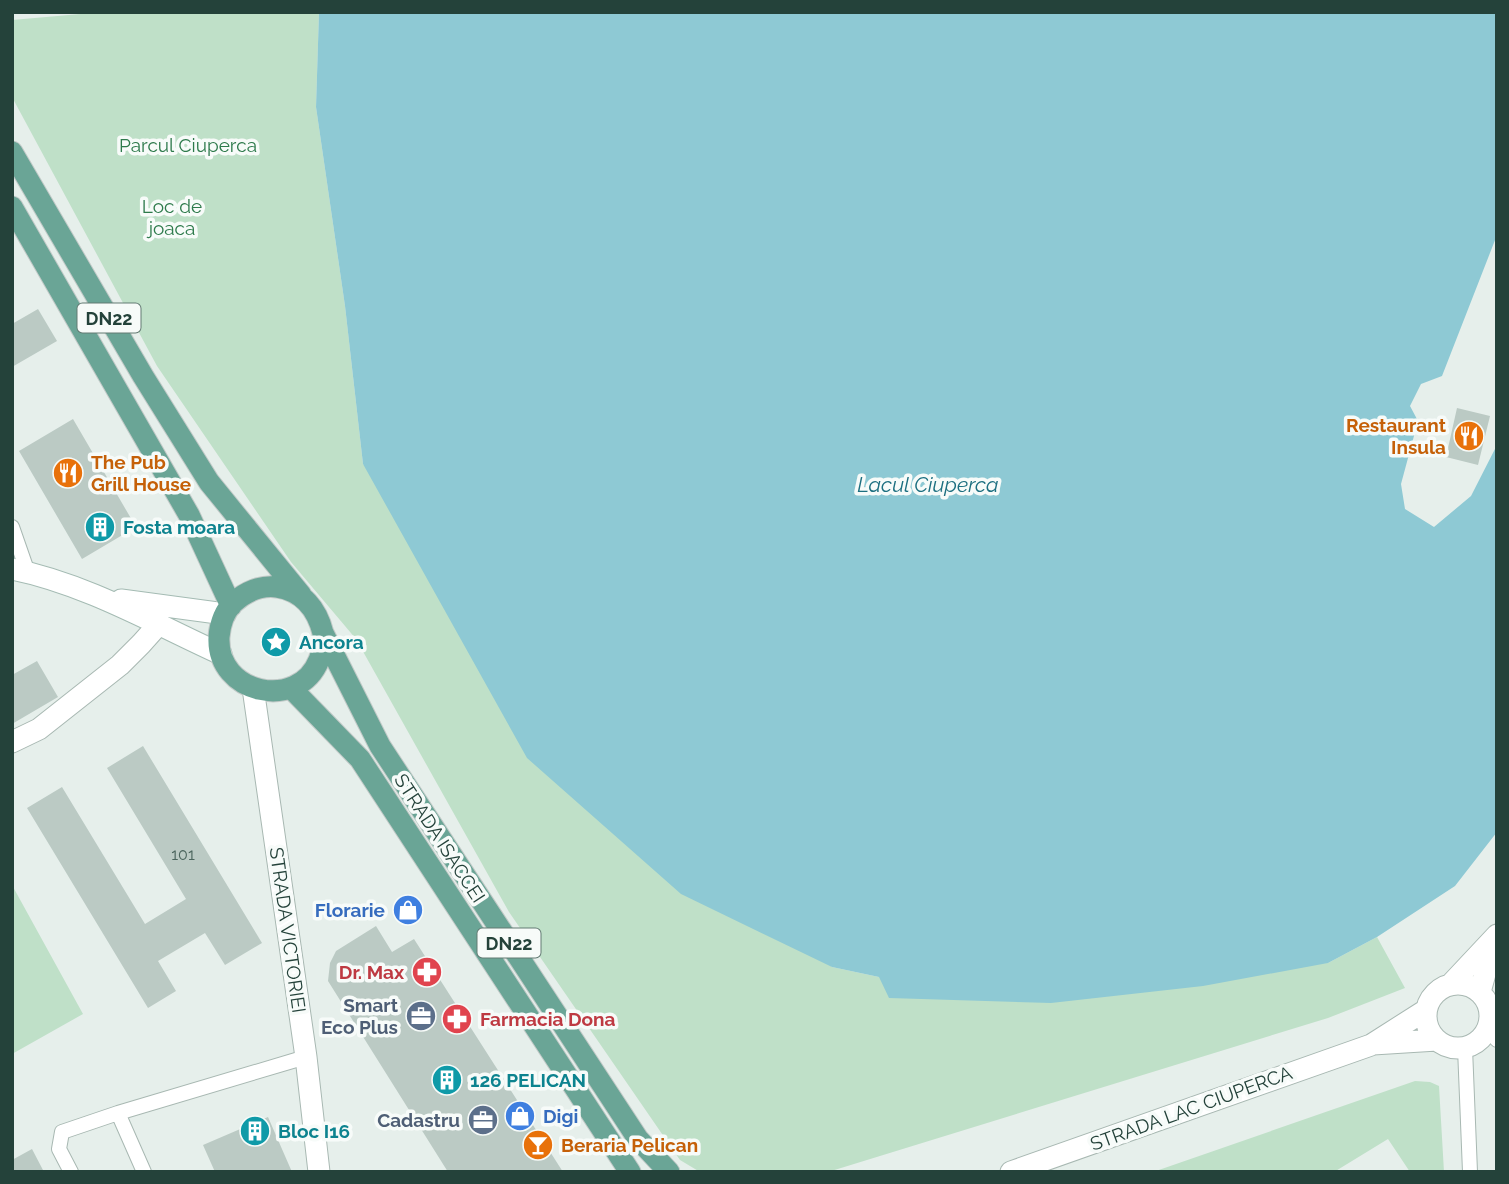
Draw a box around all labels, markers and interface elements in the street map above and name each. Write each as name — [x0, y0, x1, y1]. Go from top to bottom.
park label: Parcul Ciuperca — [119, 134, 257, 156]
park label: Loc de joaca — [142, 195, 202, 239]
road number: DN22 — [78, 304, 140, 332]
place label: Restaurant Insula — [1346, 414, 1447, 458]
restaurant icon: Restaurant Insula — [1452, 419, 1486, 453]
place label: The Pub Grill House — [91, 451, 191, 495]
restaurant icon: The Pub Grill House — [51, 456, 85, 490]
water label: Lacul Ciuperca — [857, 472, 999, 497]
building icon: Fosta moara — [83, 510, 117, 544]
place label: Fosta moara — [123, 516, 235, 538]
place icon: Ancora — [259, 625, 293, 659]
place label: Ancora — [299, 631, 364, 653]
street label: STRADA ISACCEI — [390, 770, 490, 906]
house number: 101 — [171, 845, 195, 864]
street label: STRADA VICTORIEI — [265, 846, 311, 1014]
shop icon: Florarie — [391, 893, 425, 927]
place label: Florarie — [315, 899, 385, 921]
road number: DN22 — [477, 928, 540, 958]
pharmacy icon: Dr. Max — [410, 955, 444, 989]
place label: Dr. Max — [339, 961, 405, 983]
place label: Smart Eco Plus — [321, 994, 399, 1038]
office icon: Smart Eco Plus — [404, 999, 438, 1033]
pharmacy icon: Farmacia Dona — [440, 1002, 474, 1036]
place label: Farmacia Dona — [480, 1008, 616, 1030]
street label: STRADA LAC CIUPERCA — [1087, 1061, 1295, 1155]
building icon: 126 PELICAN — [430, 1063, 464, 1097]
place label: 126 PELICAN — [470, 1069, 586, 1091]
shop icon: Digi — [503, 1099, 537, 1133]
office icon: Cadastru — [466, 1103, 500, 1137]
place label: Digi — [543, 1105, 578, 1127]
place label: Cadastru — [377, 1109, 460, 1131]
building icon: Bloc I16 — [238, 1114, 272, 1148]
place label: Bloc I16 — [278, 1120, 350, 1142]
bar icon: Beraria Pelican — [521, 1128, 555, 1162]
place label: Beraria Pelican — [561, 1134, 698, 1156]

